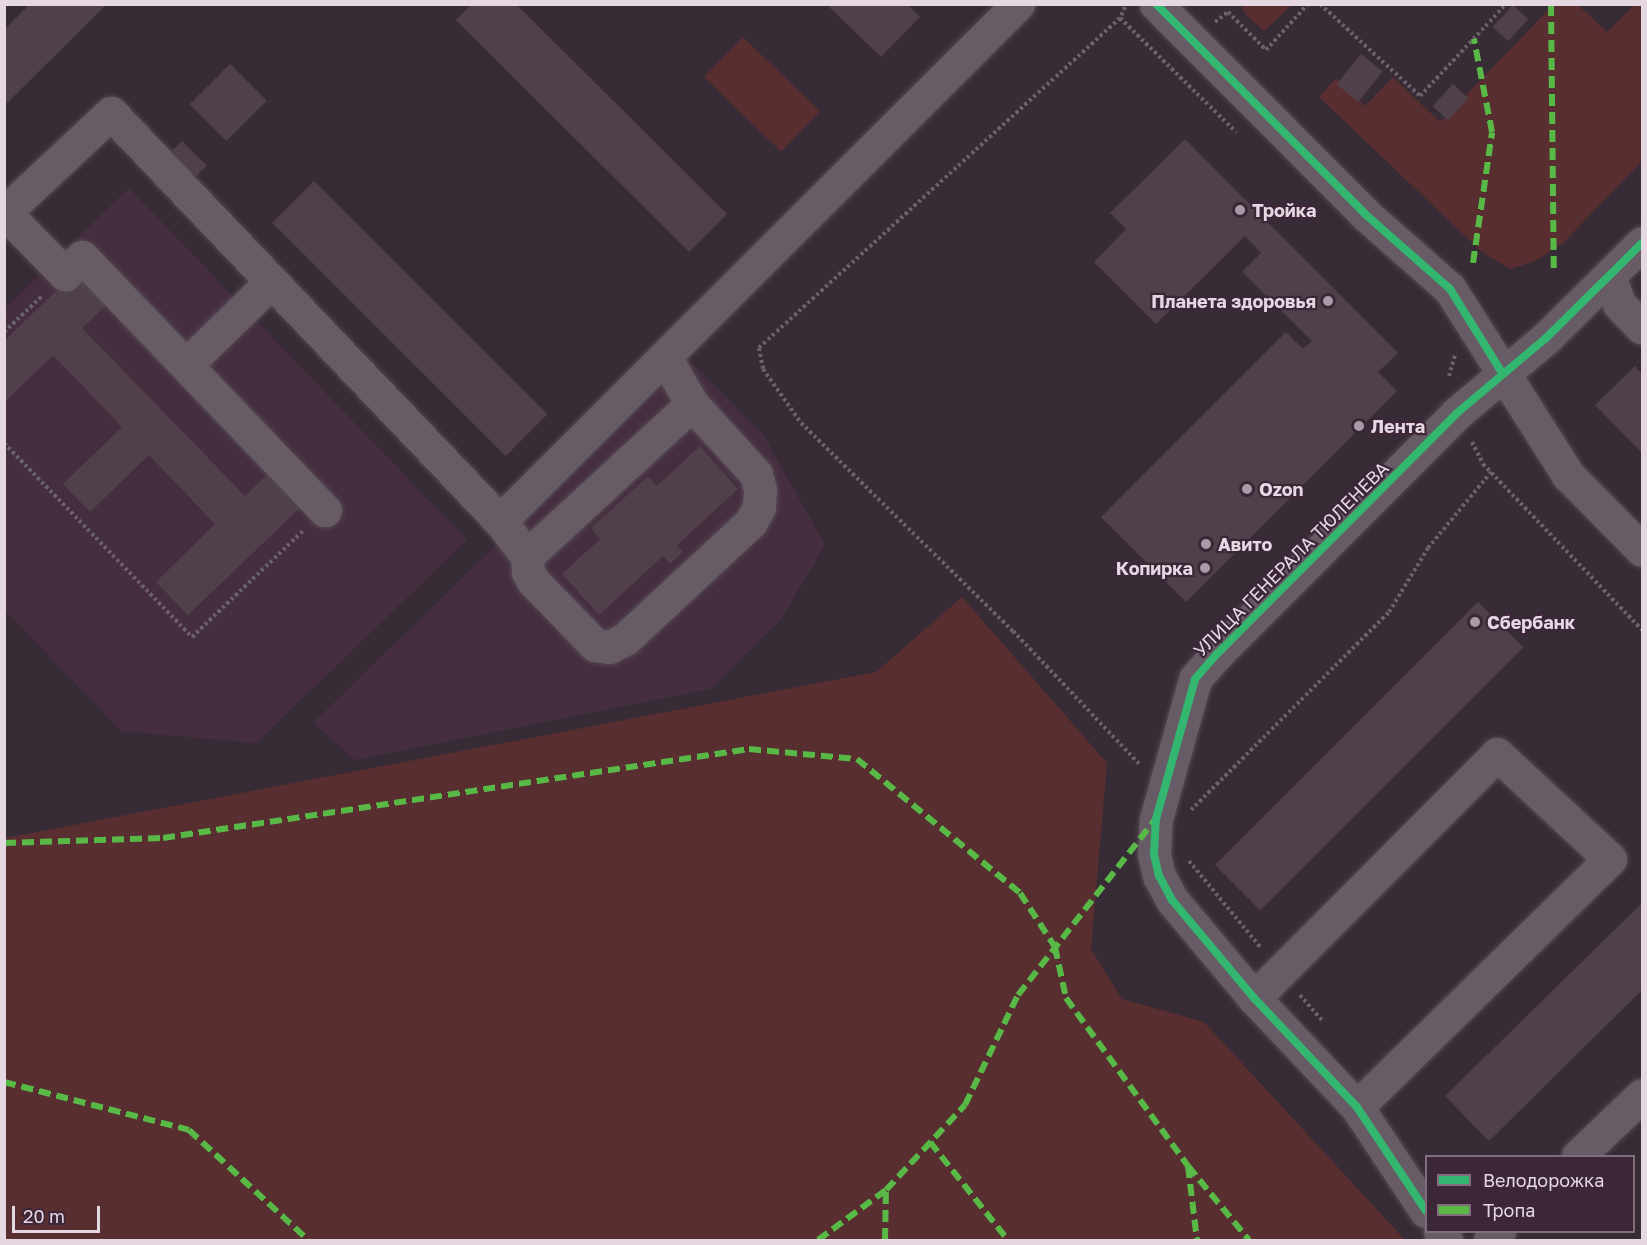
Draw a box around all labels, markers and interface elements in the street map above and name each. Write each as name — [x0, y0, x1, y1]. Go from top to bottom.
place label: Тройка — [1252, 199, 1317, 221]
marker: Тройка — [1233, 203, 1247, 217]
place label: Планета здоровья — [1151, 290, 1316, 312]
marker: Планета здоровья — [1321, 294, 1335, 308]
place label: Лента — [1371, 415, 1425, 437]
marker: Лента — [1352, 419, 1366, 433]
street label: УЛИЦА ГЕНЕРАЛА ТЮЛЕНЕВА — [1189, 457, 1393, 661]
place label: Ozon — [1259, 478, 1303, 500]
marker: Ozon — [1240, 482, 1254, 496]
place label: Авито — [1218, 533, 1272, 555]
marker: Авито — [1199, 537, 1213, 551]
place label: Копирка — [1116, 557, 1193, 579]
marker: Копирка — [1198, 561, 1212, 575]
place label: Сбербанк — [1487, 611, 1575, 633]
marker: Сбербанк — [1468, 615, 1482, 629]
legend — [1425, 1155, 1635, 1233]
text: Велодорожка — [1483, 1169, 1604, 1191]
scale bar — [15, 1194, 104, 1232]
text: Тропа — [1483, 1199, 1535, 1221]
text: 20 m — [23, 1205, 65, 1227]

